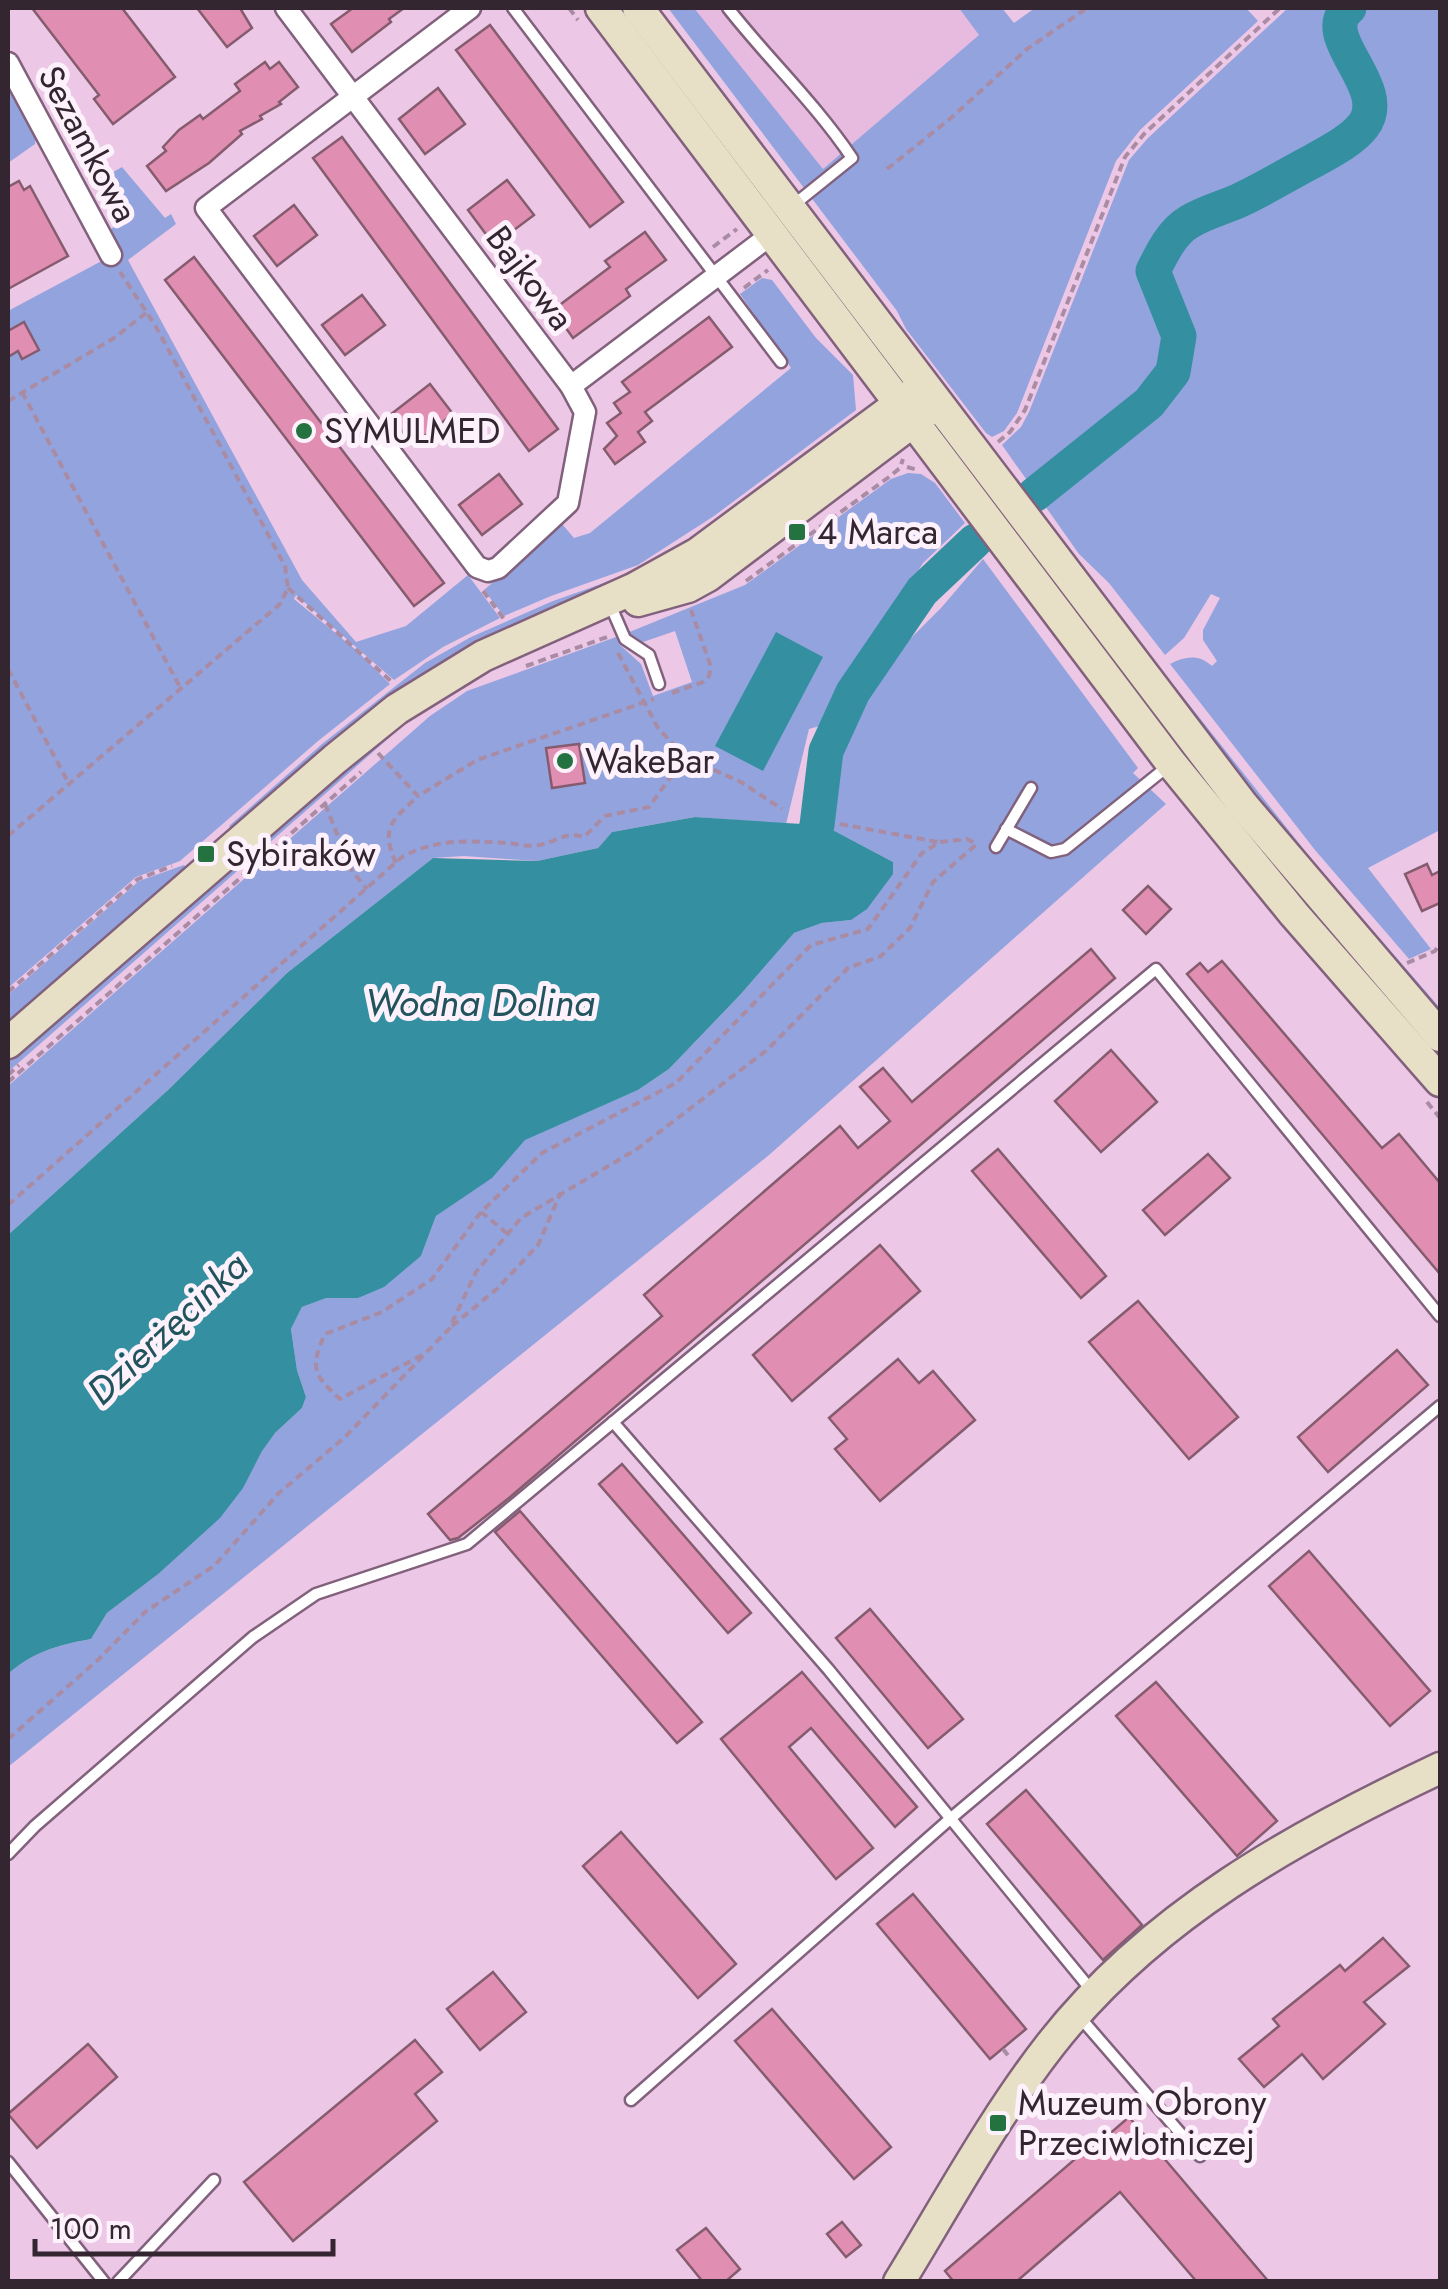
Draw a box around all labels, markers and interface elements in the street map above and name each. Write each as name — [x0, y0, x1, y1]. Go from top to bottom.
street label: Sezamkowa — [26, 57, 150, 231]
street label: Bajkowa — [474, 215, 586, 341]
place label: SYMULMED — [324, 406, 500, 456]
marker: SYMULMED — [293, 420, 315, 442]
place label: 4 Marca — [817, 507, 938, 557]
marker: 4 Marca — [786, 521, 808, 543]
place label: WakeBar — [585, 736, 714, 786]
marker: WakeBar — [554, 750, 576, 772]
place label: Sybiraków — [226, 829, 376, 879]
marker: Sybiraków — [195, 843, 217, 865]
water label: Wodna Dolina — [365, 975, 595, 1030]
water label: Dzierżęcinka — [74, 1239, 260, 1417]
place label: Muzeum Obrony Przeciwlotniczej — [1018, 2078, 1267, 2168]
marker: Muzeum Obrony Przeciwlotniczej — [987, 2112, 1009, 2134]
scale bar — [35, 2194, 332, 2256]
text: 100 m — [50, 2207, 132, 2250]

